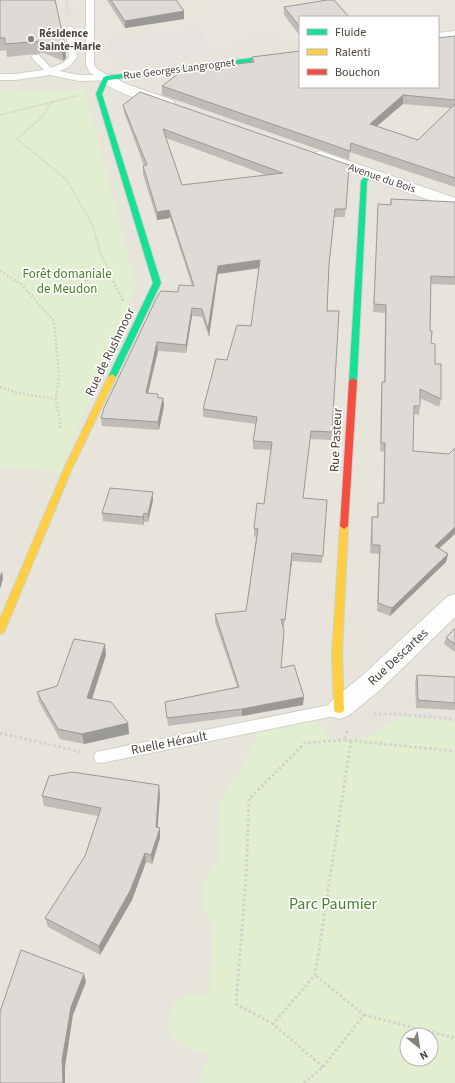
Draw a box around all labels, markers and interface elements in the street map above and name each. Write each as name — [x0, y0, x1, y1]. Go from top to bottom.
legend — [299, 16, 439, 88]
text: Fluide — [335, 24, 366, 41]
place label: Résidence Sainte-Marie — [39, 26, 101, 54]
marker: Résidence Sainte-Marie — [26, 34, 36, 44]
text: Ralenti — [335, 44, 370, 61]
street label: Rue Georges Langrognet — [122, 55, 236, 83]
text: Bouchon — [335, 64, 380, 81]
street label: Avenue du Bois — [346, 159, 418, 197]
park label: Forêt domaniale de Meudon — [22, 265, 112, 298]
street label: Rue de Rushmoor — [81, 304, 139, 399]
street label: Rue Pasteur — [325, 407, 347, 473]
street label: Rue Descartes — [364, 624, 432, 690]
street label: Ruelle Hérault — [129, 727, 209, 759]
park label: Parc Paumier — [289, 893, 378, 915]
north arrow — [399, 1027, 439, 1067]
text: N — [417, 1047, 431, 1064]

